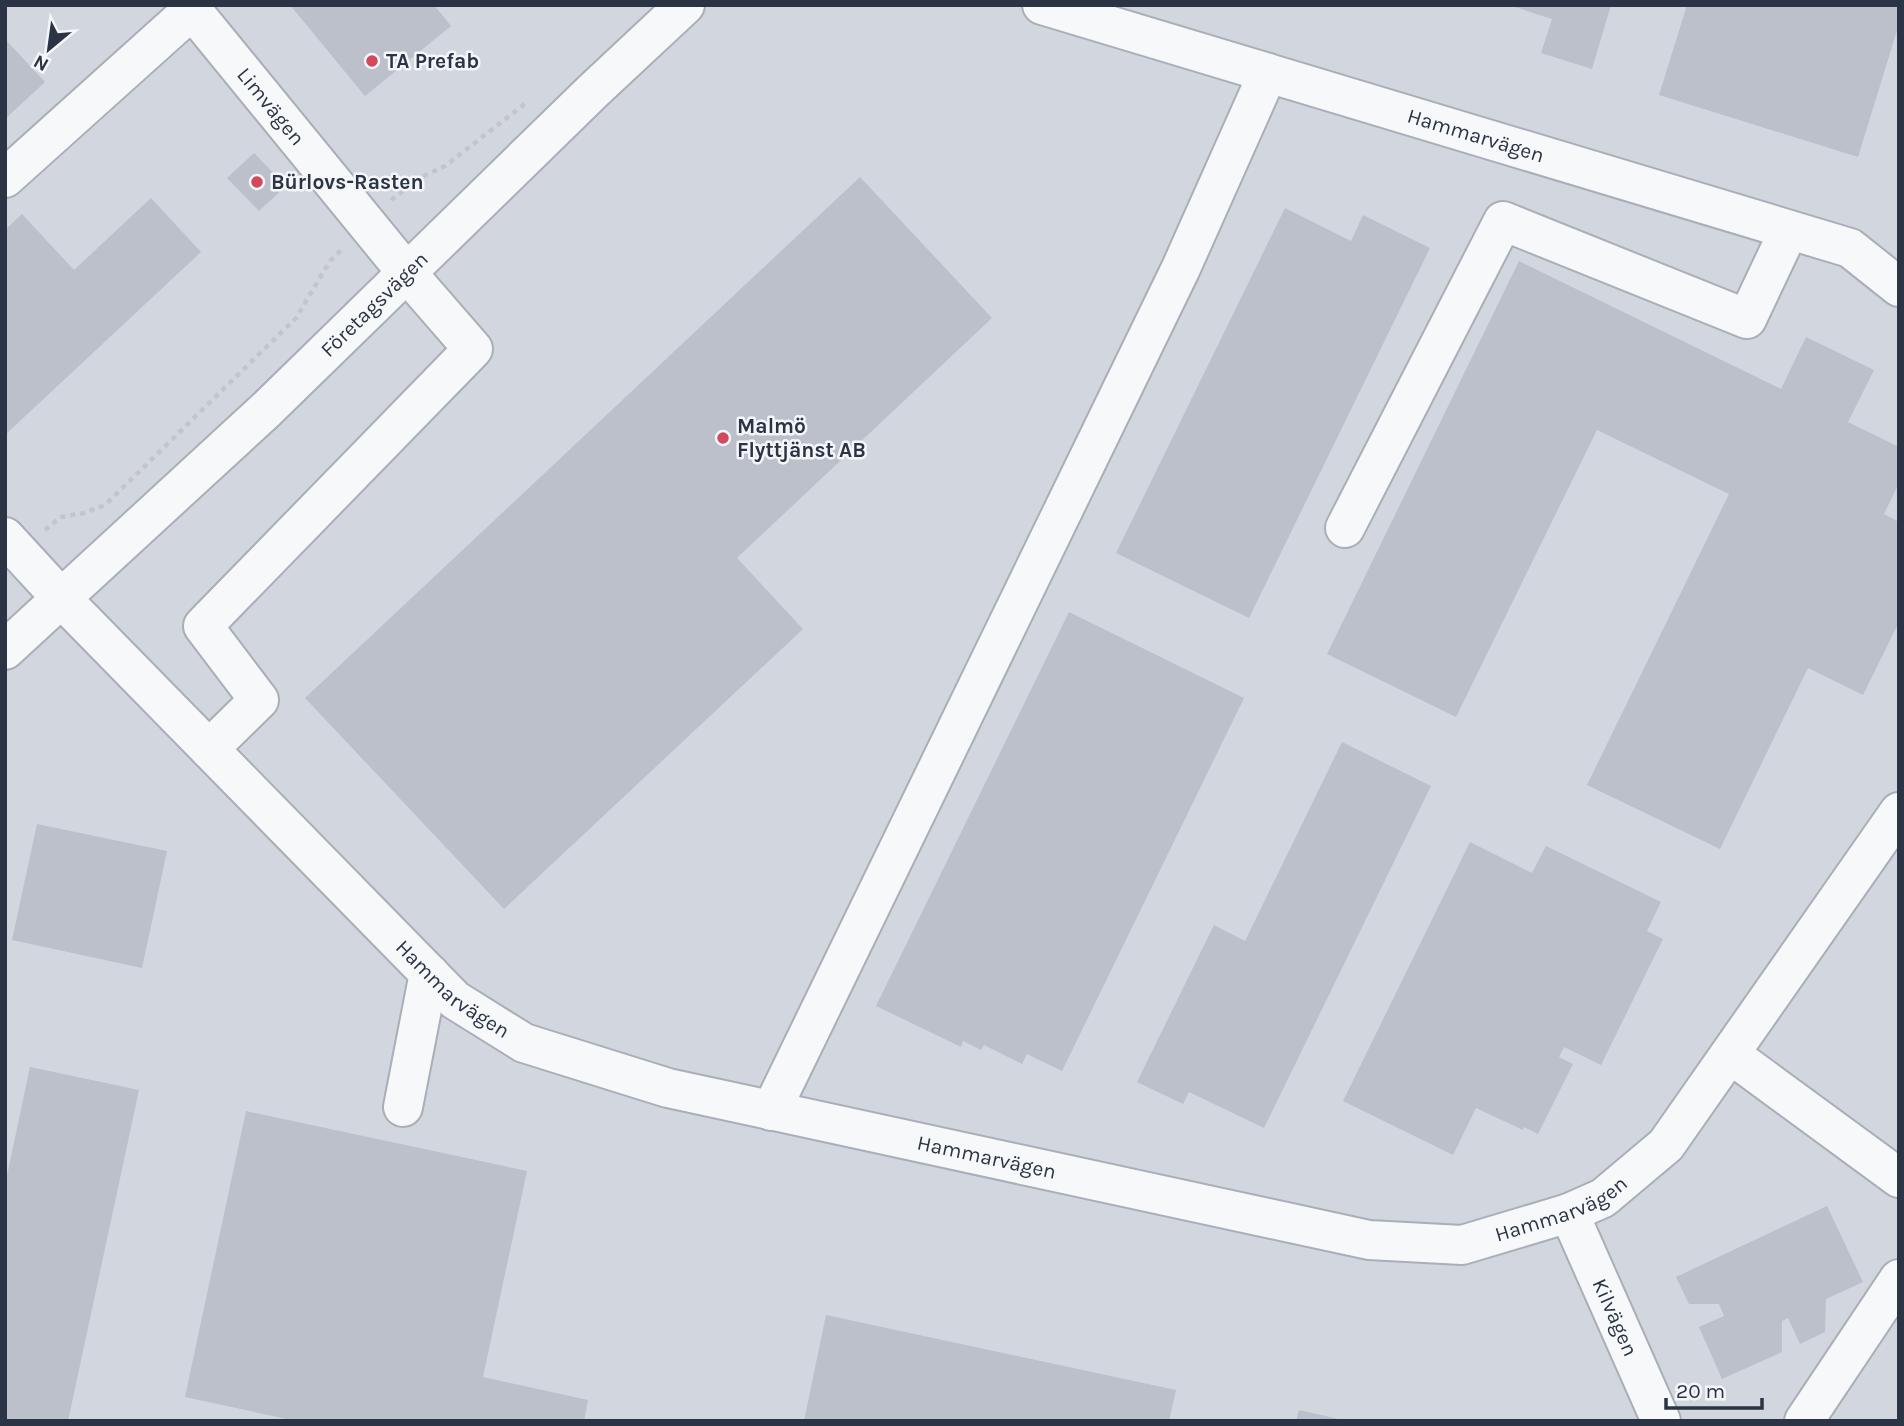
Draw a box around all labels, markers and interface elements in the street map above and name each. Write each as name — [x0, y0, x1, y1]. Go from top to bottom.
north arrow — [14, 14, 84, 84]
place label: TA Prefab — [386, 49, 479, 73]
text: N — [30, 50, 53, 76]
marker: TA Prefab — [364, 53, 380, 69]
street label: Limvägen — [232, 63, 310, 150]
street label: Hammarvägen — [1405, 104, 1547, 167]
place label: Bürlovs-Rasten — [271, 170, 424, 194]
marker: Bürlovs-Rasten — [249, 174, 265, 190]
street label: Företagsvägen — [316, 247, 433, 362]
place label: Malmö Flyttjänst AB — [737, 414, 866, 462]
marker: Malmö Flyttjänst AB — [715, 430, 731, 446]
street label: Hammarvägen — [391, 935, 514, 1043]
street label: Hammarvägen — [915, 1130, 1058, 1184]
street label: Hammarvägen — [1492, 1171, 1632, 1246]
street label: Kilvägen — [1587, 1275, 1643, 1360]
scale bar — [1666, 1366, 1762, 1410]
text: 20 m — [1676, 1379, 1725, 1403]

